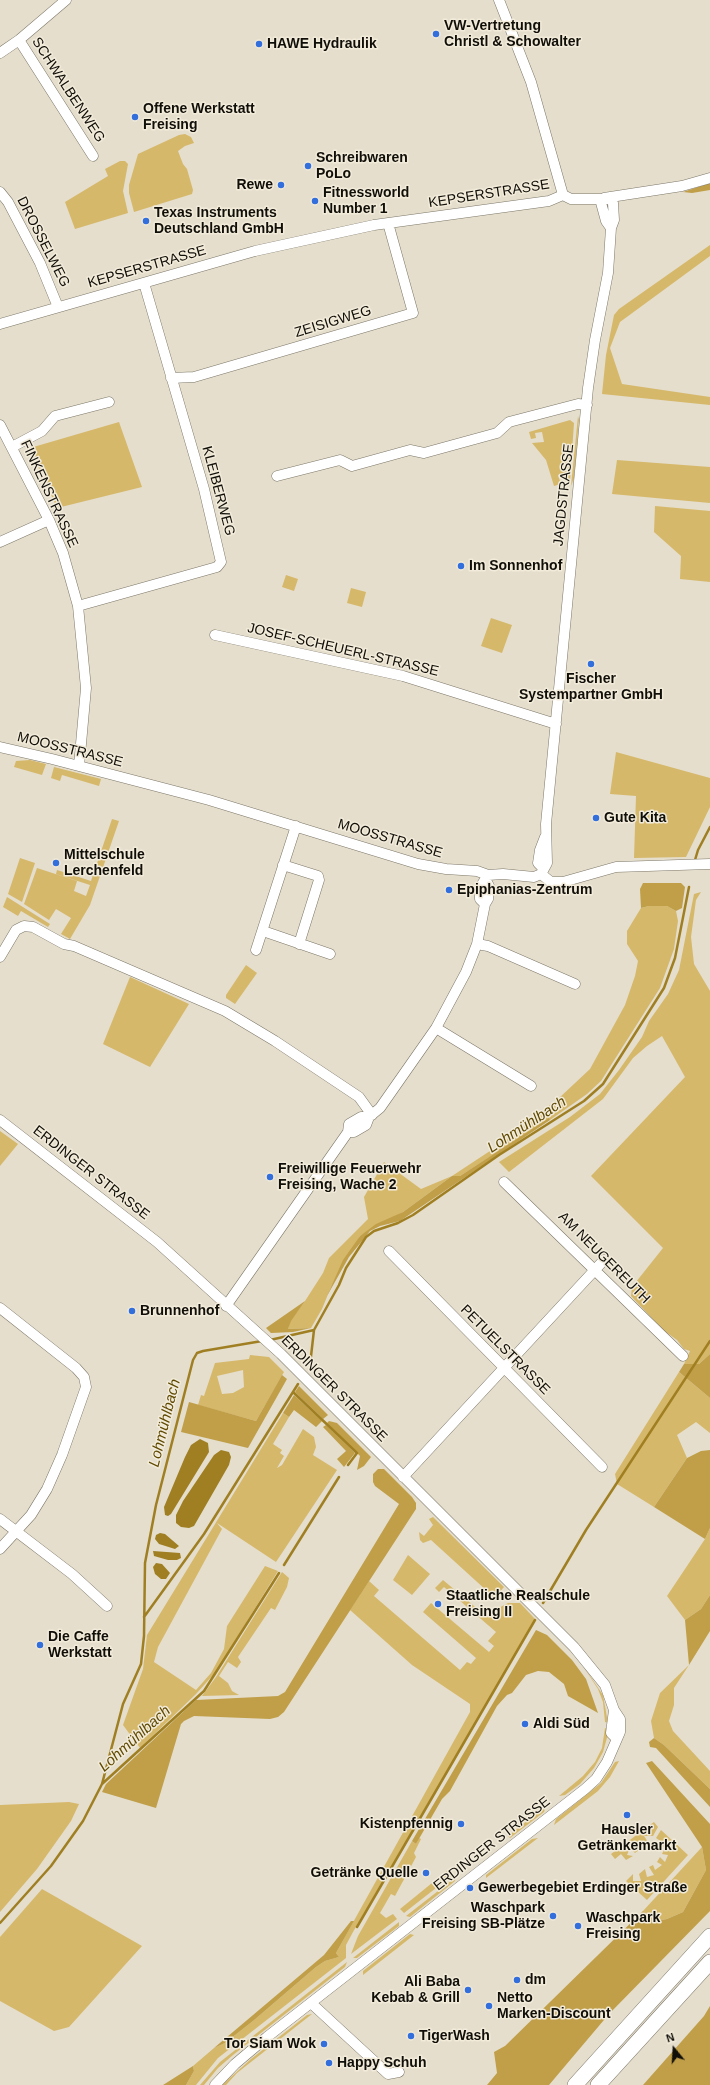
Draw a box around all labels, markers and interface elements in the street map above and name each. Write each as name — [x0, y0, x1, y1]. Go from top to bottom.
place label: VW-Vertretung Christl & Schowalter — [444, 18, 581, 50]
marker: VW-Vertretung Christl & Schowalter — [431, 29, 441, 39]
street label: SCHWALBENWEG — [28, 34, 108, 146]
place label: HAWE Hydraulik — [267, 36, 377, 52]
marker: HAWE Hydraulik — [254, 39, 264, 49]
place label: Offene Werkstatt Freising — [143, 101, 255, 134]
marker: Offene Werkstatt Freising — [130, 112, 140, 122]
place label: Schreibwaren PoLo — [316, 150, 408, 182]
marker: Schreibwaren PoLo — [303, 161, 313, 171]
street label: KEPSERSTRASSE — [427, 176, 551, 212]
place label: Rewe — [236, 177, 273, 193]
marker: Rewe — [276, 180, 286, 190]
place label: Fitnessworld Number 1 — [323, 185, 409, 218]
street label: DROSSELWEG — [13, 194, 73, 290]
marker: Fitnessworld Number 1 — [310, 196, 320, 206]
place label: Texas Instruments Deutschland GmbH — [154, 205, 284, 238]
marker: Texas Instruments Deutschland GmbH — [141, 216, 151, 226]
street label: KEPSERSTRASSE — [86, 242, 208, 292]
street label: ZEISIGWEG — [293, 302, 373, 342]
street label: FINKENSTRASSE — [17, 438, 81, 550]
street label: JAGDSTRASSE — [550, 443, 578, 547]
street label: KLEIBERWEG — [198, 444, 238, 538]
place label: Im Sonnenhof — [469, 558, 562, 574]
marker: Im Sonnenhof — [456, 561, 466, 571]
street label: JOSEF-SCHEUERL-STRASSE — [246, 620, 440, 680]
marker: Fischer Systempartner GmbH — [586, 659, 596, 669]
place label: Fischer Systempartner GmbH — [519, 671, 663, 704]
street label: MOOSSTRASSE — [16, 729, 124, 771]
place label: Gute Kita — [604, 810, 666, 826]
marker: Gute Kita — [591, 813, 601, 823]
street label: MOOSSTRASSE — [336, 816, 444, 862]
place label: Mittelschule Lerchenfeld — [64, 847, 145, 880]
marker: Mittelschule Lerchenfeld — [51, 858, 61, 868]
place label: Epiphanias-Zentrum — [457, 882, 592, 898]
marker: Epiphanias-Zentrum — [444, 885, 454, 895]
water label: Lohmühlbach — [484, 1093, 570, 1157]
street label: ERDINGER STRASSE — [29, 1122, 153, 1224]
place label: Freiwillige Feuerwehr Freising, Wache 2 — [278, 1161, 421, 1194]
marker: Freiwillige Feuerwehr Freising, Wache 2 — [265, 1172, 275, 1182]
street label: AM NEUGEREUTH — [555, 1209, 653, 1307]
street label: PETUELSTRASSE — [457, 1302, 553, 1398]
place label: Brunnenhof — [140, 1303, 219, 1319]
marker: Brunnenhof — [127, 1306, 137, 1316]
street label: ERDINGER STRASSE — [277, 1332, 391, 1446]
water label: Lohmühlbach — [145, 1377, 185, 1469]
place label: Staatliche Realschule Freising II — [446, 1588, 590, 1620]
marker: Staatliche Realschule Freising II — [433, 1599, 443, 1609]
place label: Die Caffe Werkstatt — [48, 1629, 112, 1662]
marker: Die Caffe Werkstatt — [35, 1640, 45, 1650]
water label: Lohmühlbach — [96, 1702, 174, 1776]
place label: Aldi Süd — [533, 1716, 590, 1732]
marker: Aldi Süd — [520, 1719, 530, 1729]
street label: ERDINGER STRASSE — [430, 1793, 554, 1895]
marker: Hausler Getränkemarkt — [622, 1810, 632, 1820]
place label: Kistenpfennig — [360, 1816, 453, 1832]
marker: Kistenpfennig — [456, 1819, 466, 1829]
place label: Hausler Getränkemarkt — [578, 1822, 676, 1854]
place label: Getränke Quelle — [311, 1865, 418, 1881]
marker: Getränke Quelle — [421, 1868, 431, 1878]
place label: Gewerbegebiet Erdinger Straße — [478, 1880, 687, 1896]
marker: Gewerbegebiet Erdinger Straße — [465, 1883, 475, 1893]
place label: Waschpark Freising SB-Plätze — [422, 1900, 545, 1932]
place label: Waschpark Freising — [586, 1910, 660, 1942]
marker: Waschpark Freising SB-Plätze — [548, 1911, 558, 1921]
marker: Waschpark Freising — [573, 1921, 583, 1931]
place label: dm — [525, 1972, 546, 1988]
place label: Ali Baba Kebab & Grill — [371, 1974, 460, 2006]
marker: dm — [512, 1975, 522, 1985]
marker: Ali Baba Kebab & Grill — [463, 1985, 473, 1995]
place label: Netto Marken-Discount — [497, 1990, 611, 2022]
marker: Netto Marken-Discount — [484, 2001, 494, 2011]
place label: TigerWash — [419, 2028, 490, 2044]
north arrow — [654, 2029, 694, 2069]
marker: TigerWash — [406, 2031, 416, 2041]
text: N — [665, 2031, 676, 2045]
place label: Tor Siam Wok — [224, 2036, 316, 2052]
marker: Tor Siam Wok — [319, 2039, 329, 2049]
place label: Happy Schuh — [337, 2055, 426, 2071]
marker: Happy Schuh — [324, 2058, 334, 2068]

